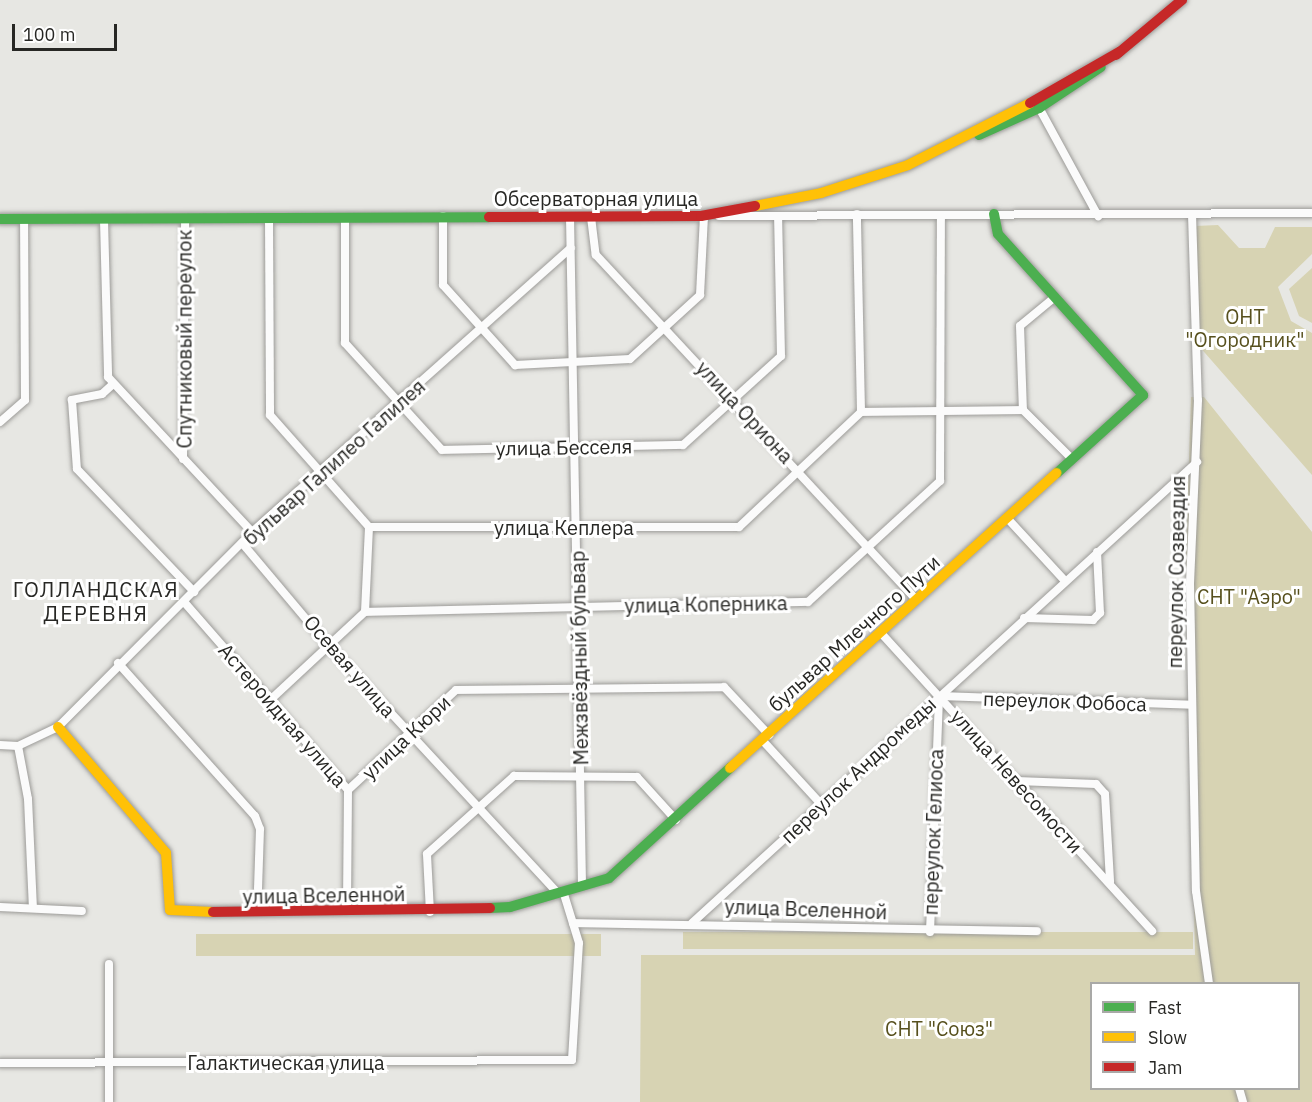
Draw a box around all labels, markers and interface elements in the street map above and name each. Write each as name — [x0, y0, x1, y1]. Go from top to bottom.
scale bar — [15, 12, 120, 50]
text: 100 m — [23, 23, 75, 46]
street label: Обсерваторная улица — [494, 186, 698, 210]
street label: Спутниковый переулок — [172, 229, 196, 449]
park label: ОНТ "Огородник" — [1185, 304, 1305, 351]
street label: улица Ориона — [691, 356, 799, 468]
street label: бульвар Галилео Галилея — [238, 374, 430, 550]
street label: улица Бесселя — [495, 434, 633, 460]
street label: переулок Созвездия — [1162, 475, 1190, 669]
street label: улица Кеплера — [494, 515, 634, 539]
street label: Межзвёздный бульвар — [565, 550, 593, 766]
street label: бульвар Млечного Пути — [763, 550, 945, 716]
district label: ГОЛЛАНДСКАЯ ДЕРЕВНЯ — [13, 576, 179, 626]
park label: СНТ "Аэро" — [1197, 584, 1301, 608]
street label: улица Коперника — [624, 591, 788, 617]
street label: Осевая улица — [299, 610, 401, 722]
street label: Астероидная улица — [214, 638, 352, 792]
street label: переулок Фобоса — [983, 686, 1147, 716]
street label: улица Кюри — [357, 690, 455, 784]
street label: переулок Андромеды — [775, 692, 941, 848]
street label: улица Невесомости — [946, 704, 1088, 858]
street label: переулок Гелиоса — [918, 748, 948, 916]
street label: улица Вселенной — [242, 882, 406, 908]
street label: улица Вселенной — [724, 894, 888, 924]
legend — [1090, 982, 1300, 1090]
text: Fast — [1148, 996, 1182, 1019]
park label: СНТ "Союз" — [885, 1016, 993, 1040]
text: Slow — [1148, 1026, 1187, 1049]
street label: Галактическая улица — [187, 1050, 385, 1074]
text: Jam — [1148, 1056, 1183, 1079]

